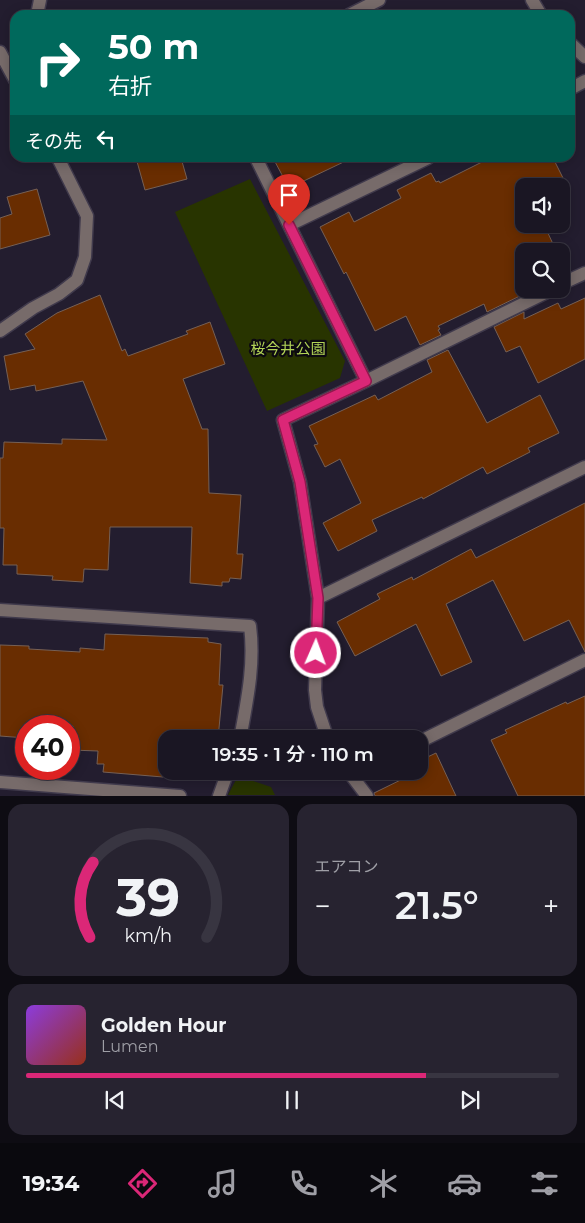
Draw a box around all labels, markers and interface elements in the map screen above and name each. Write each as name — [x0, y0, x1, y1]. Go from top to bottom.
text: 50 m — [108, 25, 199, 68]
icon: right — [25, 30, 90, 95]
text: 右折 — [108, 73, 152, 100]
icon: left — [92, 125, 120, 153]
text: その先 — [25, 130, 82, 153]
pin — [268, 174, 310, 225]
map controls — [515, 178, 570, 298]
button: sound — [515, 178, 570, 233]
icon: arrive — [275, 181, 303, 209]
button: search — [515, 243, 570, 298]
park label: 桜今井公園 — [250, 339, 326, 358]
position arrow — [289, 626, 341, 678]
speed limit sign: 40 — [15, 715, 80, 780]
text: 19:35 · 1 分 · 110 m — [212, 743, 374, 766]
text: エアコン — [315, 857, 379, 876]
text: 39 — [115, 866, 180, 929]
text: 21.5° — [395, 882, 479, 929]
text: − — [315, 889, 331, 923]
text: + — [543, 889, 559, 923]
text: km/h — [124, 925, 172, 946]
text: Golden Hour — [101, 1014, 227, 1037]
text: Lumen — [101, 1037, 159, 1056]
icon: previous — [101, 1086, 129, 1114]
icon: pause — [278, 1086, 306, 1114]
icon: next — [456, 1086, 484, 1114]
icon: directions — [125, 1166, 160, 1201]
icon: music — [205, 1166, 240, 1201]
icon: phone — [286, 1166, 321, 1201]
icon: climate — [366, 1166, 401, 1201]
icon: car — [447, 1166, 482, 1201]
icon: filters — [527, 1166, 562, 1201]
text: 19:34 — [23, 1170, 79, 1197]

